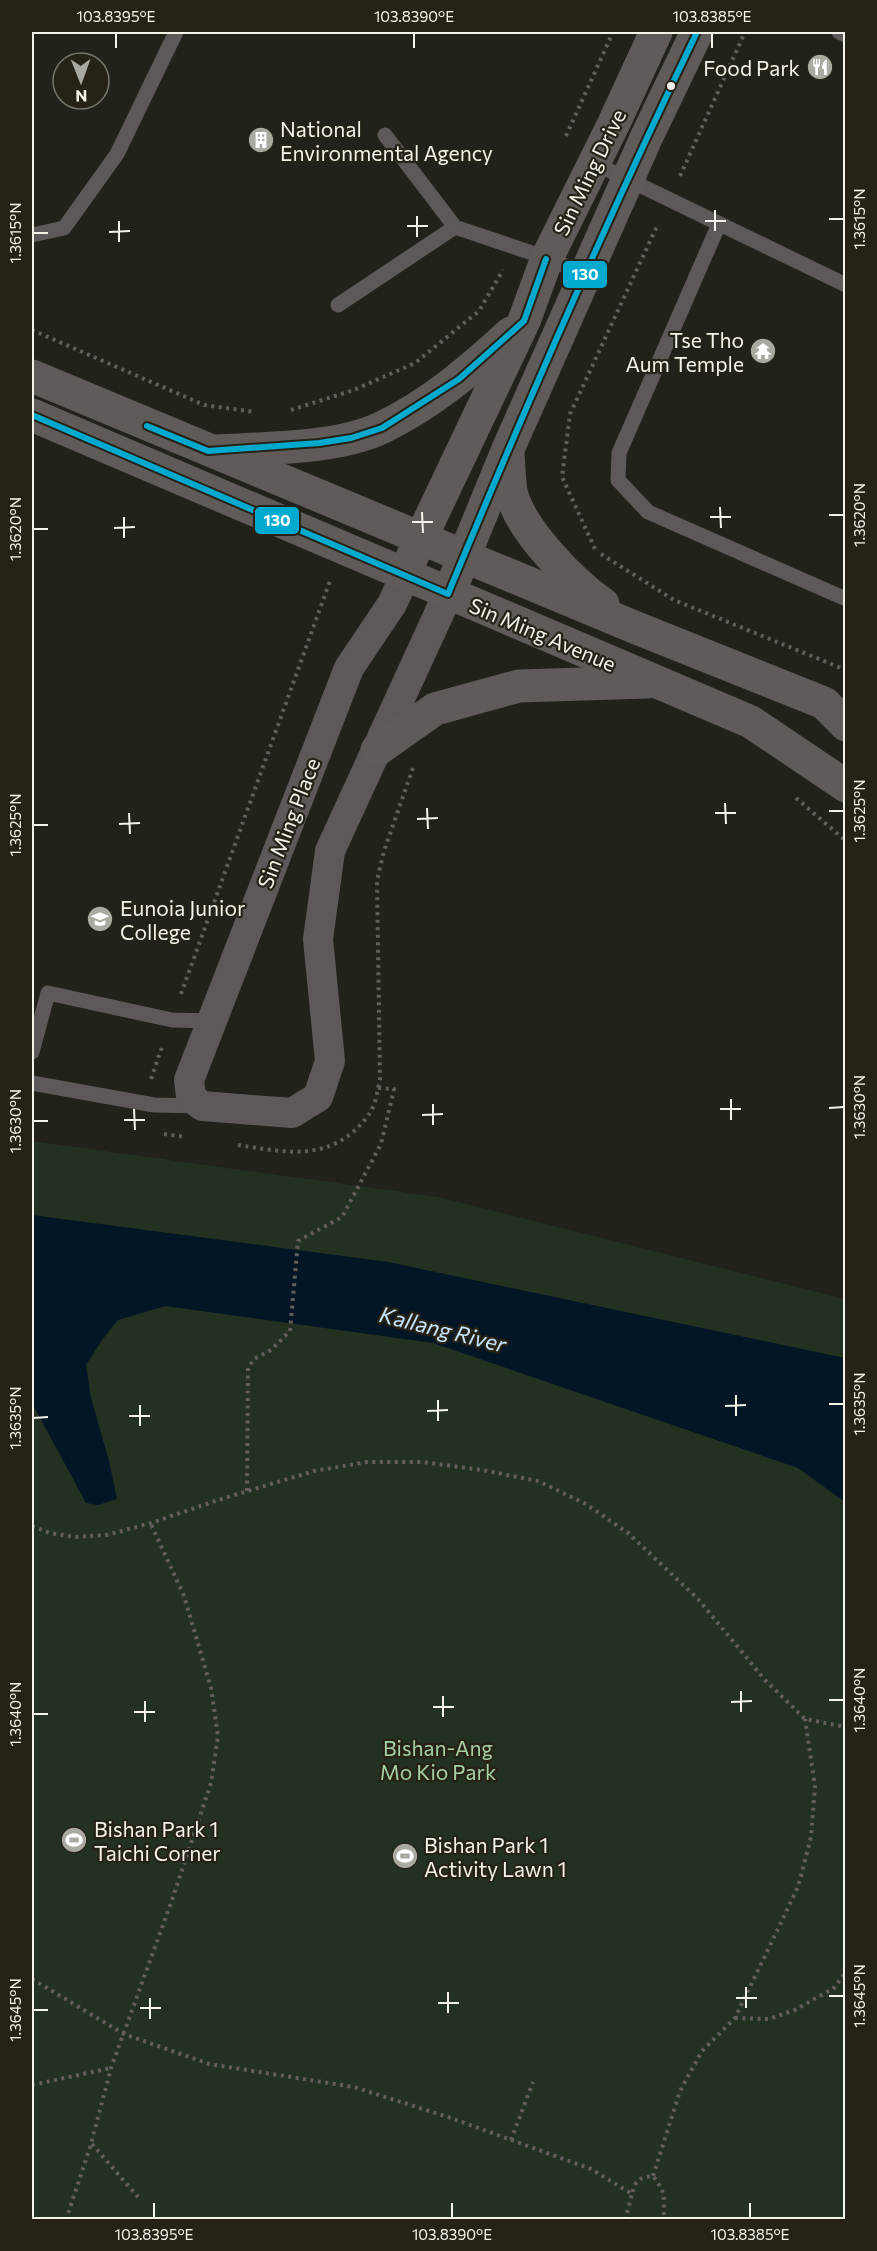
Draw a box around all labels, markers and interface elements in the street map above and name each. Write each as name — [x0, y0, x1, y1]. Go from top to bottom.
text: 103.8395°E — [76, 7, 156, 25]
text: 103.8390°E — [374, 7, 454, 25]
text: 103.8385°E — [672, 7, 752, 25]
north arrow — [51, 51, 111, 111]
restaurant icon: Food Park — [805, 52, 835, 82]
place label: Food Park — [703, 55, 800, 80]
unlabelled marker — [665, 80, 677, 92]
text: N — [75, 87, 87, 106]
street label: Sin Ming Drive — [548, 105, 630, 239]
place label: National Environmental Agency — [280, 116, 493, 165]
building icon: National Environmental Agency — [246, 125, 276, 155]
text: 1.3615°N — [850, 188, 868, 250]
text: 1.3615°N — [6, 202, 24, 264]
line badge: 130 — [562, 260, 608, 289]
text: 130 — [571, 264, 599, 283]
place label: Tse Tho Aum Temple — [626, 327, 744, 376]
temple icon: Tse Tho Aum Temple — [748, 336, 778, 366]
text: 1.3620°N — [850, 483, 868, 547]
text: 1.3620°N — [6, 497, 24, 561]
line badge: 130 — [254, 506, 300, 535]
text: 130 — [263, 510, 291, 529]
street label: Sin Ming Avenue — [466, 592, 620, 676]
street label: Sin Ming Place — [252, 754, 324, 892]
text: 1.3625°N — [850, 780, 868, 842]
text: 1.3625°N — [6, 794, 24, 856]
place label: Eunoia Junior College — [120, 895, 245, 944]
school or university icon: Eunoia Junior College — [85, 904, 115, 934]
text: 1.3630°N — [850, 1075, 868, 1139]
text: 1.3630°N — [6, 1089, 24, 1153]
water label: Kallang River — [377, 1300, 510, 1358]
text: 1.3635°N — [850, 1372, 868, 1436]
text: 1.3635°N — [6, 1386, 24, 1450]
text: 1.3640°N — [850, 1668, 868, 1732]
text: 1.3640°N — [6, 1682, 24, 1746]
park label: Bishan-Ang Mo Kio Park — [380, 1735, 496, 1784]
place label: Bishan Park 1 Taichi Corner — [94, 1816, 221, 1865]
sports icon: Bishan Park 1 Taichi Corner — [59, 1825, 89, 1855]
place label: Bishan Park 1 Activity Lawn 1 — [424, 1832, 567, 1881]
sports icon: Bishan Park 1 Activity Lawn 1 — [390, 1841, 420, 1871]
text: 1.3645°N — [850, 1964, 868, 2028]
text: 1.3645°N — [6, 1978, 24, 2042]
text: 103.8395°E — [114, 2225, 194, 2243]
text: 103.8390°E — [412, 2225, 492, 2243]
text: 103.8385°E — [710, 2225, 790, 2243]

